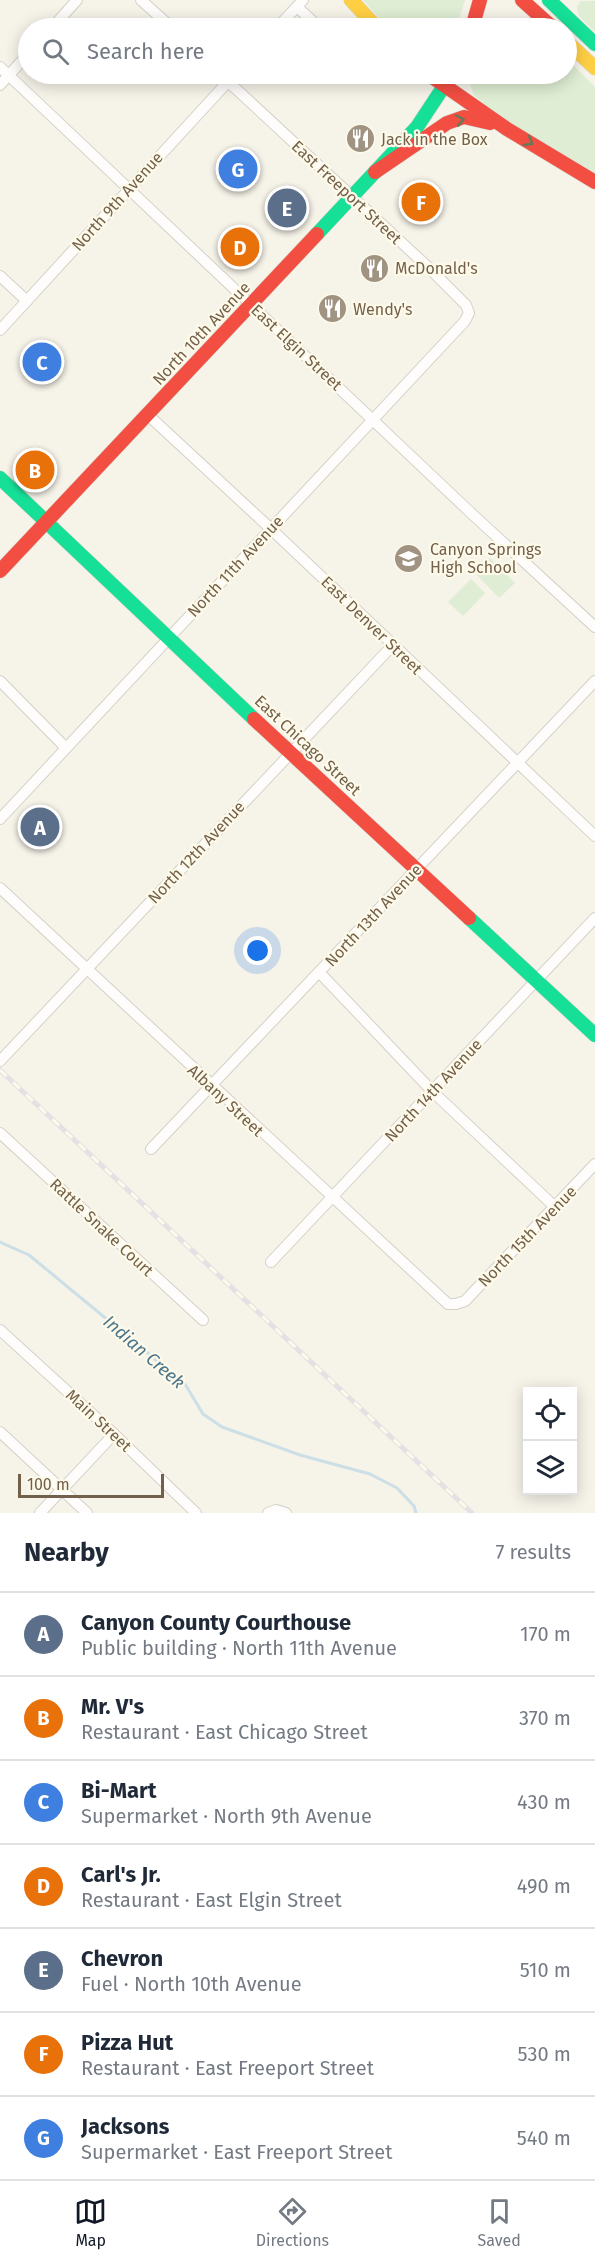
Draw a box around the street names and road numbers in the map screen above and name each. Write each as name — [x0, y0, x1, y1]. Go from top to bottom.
street label: East Freeport Street — [288, 136, 406, 248]
street label: North 9th Avenue — [68, 148, 167, 255]
street label: North 10th Avenue — [149, 278, 254, 389]
street label: East Elgin Street — [247, 300, 346, 394]
street label: North 11th Avenue — [183, 512, 287, 621]
street label: East Denver Street — [317, 572, 426, 679]
street label: East Chicago Street — [251, 691, 365, 800]
street label: North 12th Avenue — [144, 797, 249, 908]
street label: North 13th Avenue — [321, 860, 426, 971]
street label: North 14th Avenue — [381, 1035, 486, 1146]
street label: Albany Street — [184, 1060, 268, 1140]
street label: Rattle Snake Court — [46, 1175, 157, 1280]
street label: North 15th Avenue — [474, 1182, 580, 1291]
street label: Main Street — [62, 1385, 136, 1456]

